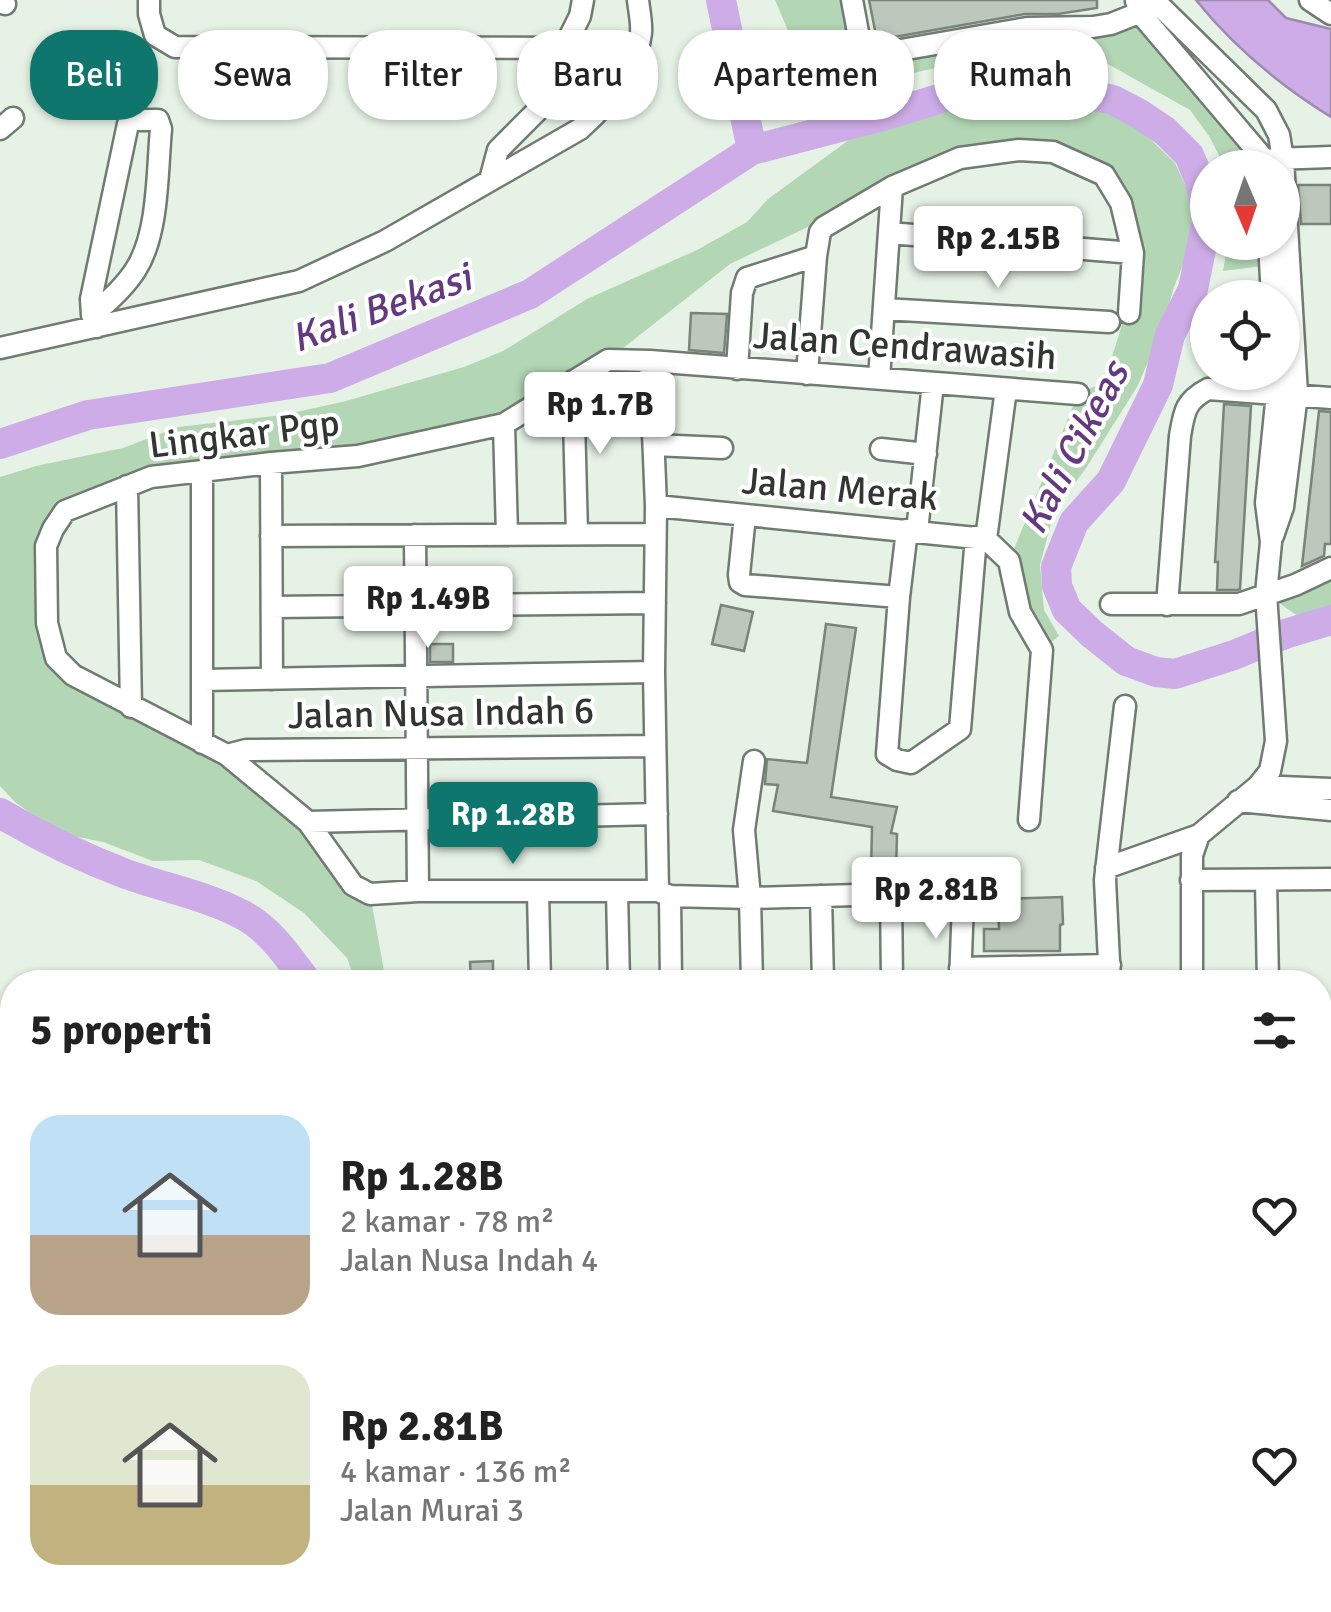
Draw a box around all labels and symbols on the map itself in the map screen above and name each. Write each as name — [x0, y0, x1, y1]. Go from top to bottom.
north arrow — [1190, 150, 1300, 260]
pin: Rp 2.15B — [895, 206, 1101, 291]
water label: Kali Bekasi — [284, 251, 481, 364]
street label: Jalan Cendrawasih — [752, 312, 1058, 380]
water label: Kali Cikeas — [1008, 350, 1142, 542]
pin: Rp 1.7B — [508, 372, 692, 457]
street label: Lingkar Pgp — [146, 399, 342, 469]
street label: Jalan Merak — [740, 457, 940, 521]
pin: Rp 1.49B — [325, 566, 531, 651]
street label: Jalan Nusa Indah 6 — [287, 687, 595, 739]
pin: Rp 1.28B — [410, 782, 616, 867]
pin: Rp 2.81B — [833, 857, 1039, 942]

